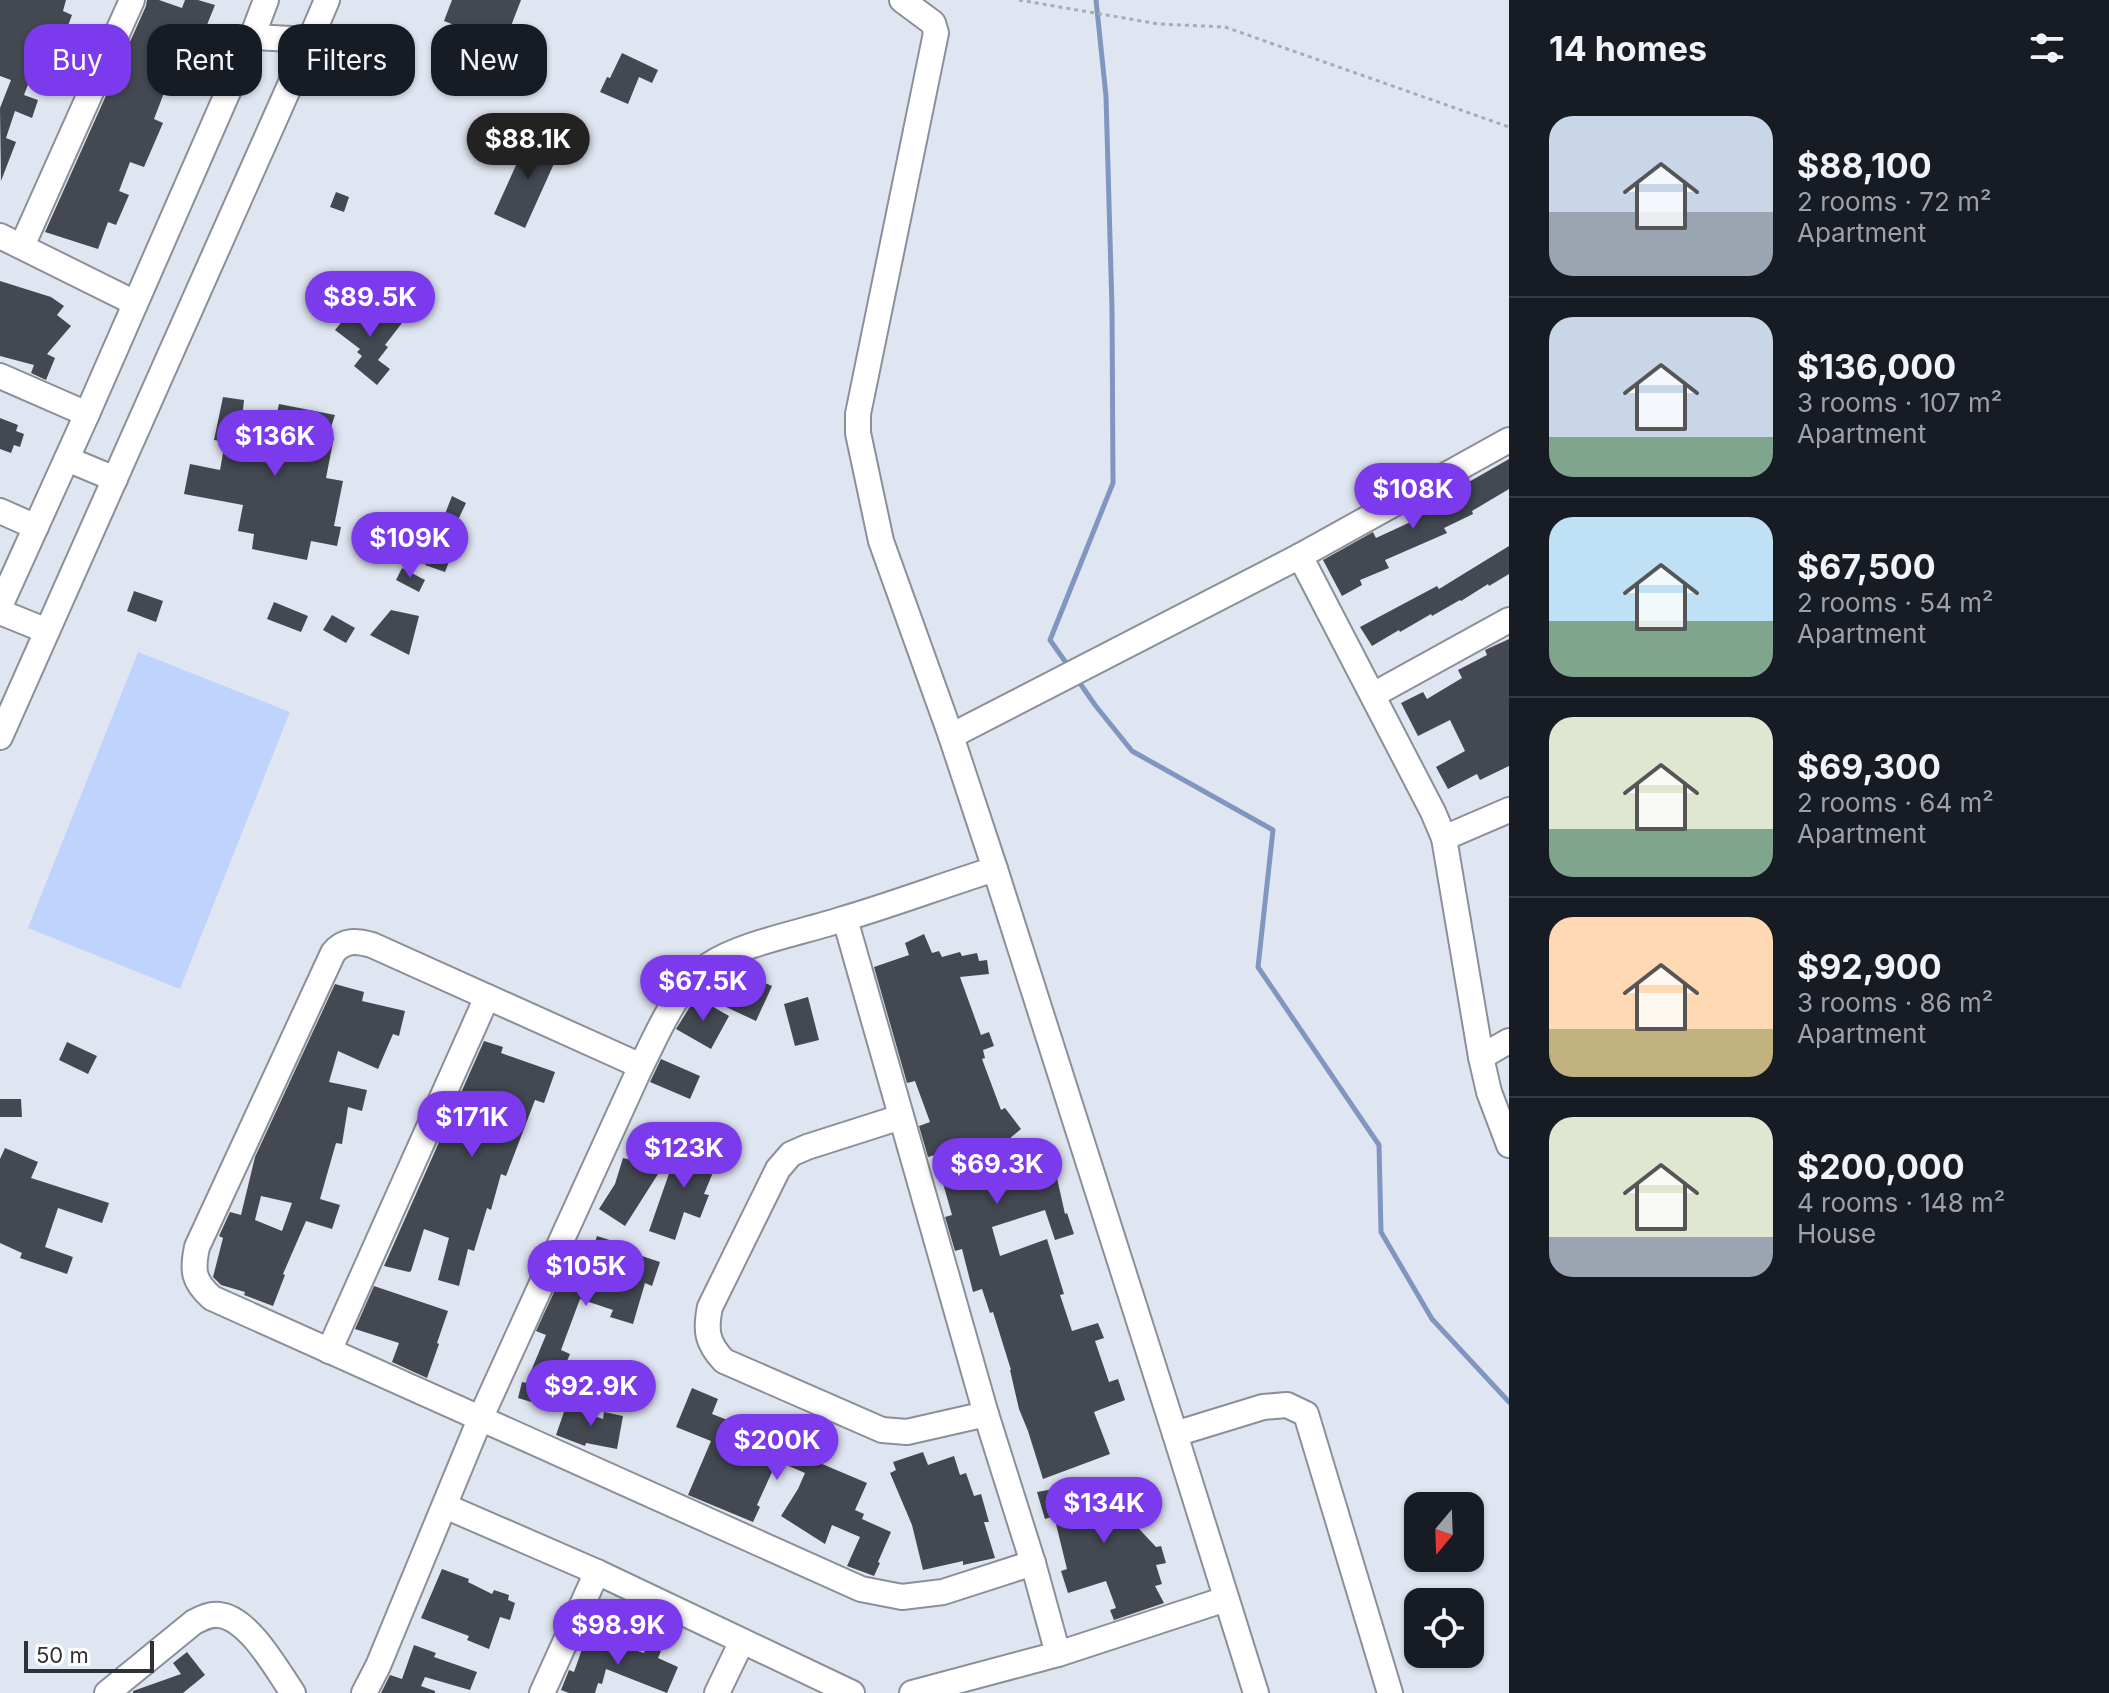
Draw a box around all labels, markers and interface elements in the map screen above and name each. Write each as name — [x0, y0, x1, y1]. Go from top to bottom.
chip: Buy — [24, 24, 131, 96]
chip: Rent — [147, 24, 262, 96]
chip: Filters — [278, 24, 415, 96]
chip: New — [431, 24, 547, 96]
icon: filters — [2025, 26, 2069, 70]
text: 14 homes — [1549, 28, 1707, 69]
pin: $88.1K — [463, 113, 593, 181]
text: $88.1K — [485, 123, 571, 154]
text: $88,100 — [1797, 145, 1932, 186]
icon: home — [1613, 148, 1709, 244]
text: 2 rooms · 72 m² — [1797, 186, 1991, 217]
text: Apartment — [1797, 217, 1926, 248]
pin: $89.5K — [305, 271, 435, 339]
text: $89.5K — [323, 281, 417, 312]
text: $136,000 — [1797, 346, 1956, 387]
icon: home — [1613, 349, 1709, 445]
text: 3 rooms · 107 m² — [1797, 387, 2002, 418]
pin: $136K — [219, 410, 331, 478]
text: Apartment — [1797, 418, 1926, 449]
text: $136K — [235, 420, 315, 451]
pin: $108K — [1357, 463, 1469, 531]
text: $108K — [1372, 473, 1454, 504]
pin: $109K — [354, 512, 466, 580]
text: $109K — [369, 522, 451, 553]
text: $67,500 — [1797, 546, 1936, 587]
icon: home — [1613, 549, 1709, 645]
text: 2 rooms · 54 m² — [1797, 587, 1994, 618]
text: Apartment — [1797, 618, 1926, 649]
text: $69,300 — [1797, 746, 1941, 787]
icon: home — [1613, 749, 1709, 845]
text: 2 rooms · 64 m² — [1797, 787, 1994, 818]
text: Apartment — [1797, 818, 1926, 849]
text: $92,900 — [1797, 946, 1942, 987]
icon: home — [1613, 949, 1709, 1045]
pin: $67.5K — [638, 955, 768, 1023]
text: $67.5K — [658, 965, 748, 996]
text: 3 rooms · 86 m² — [1797, 987, 1993, 1018]
text: Apartment — [1797, 1018, 1926, 1049]
pin: $171K — [416, 1091, 528, 1159]
text: $171K — [435, 1101, 509, 1132]
pin: $123K — [628, 1122, 740, 1190]
text: $123K — [644, 1132, 724, 1163]
pin: $69.3K — [932, 1138, 1062, 1206]
text: $200,000 — [1797, 1146, 1965, 1187]
text: $69.3K — [950, 1148, 1044, 1179]
icon: home — [1613, 1149, 1709, 1245]
text: 4 rooms · 148 m² — [1797, 1187, 2005, 1218]
text: House — [1797, 1218, 1876, 1249]
pin: $105K — [530, 1240, 642, 1308]
text: $105K — [545, 1250, 627, 1281]
pin: $92.9K — [526, 1360, 656, 1428]
text: $92.9K — [544, 1370, 638, 1401]
pin: $200K — [721, 1414, 833, 1482]
text: $200K — [733, 1424, 821, 1455]
pin: $134K — [1048, 1477, 1160, 1545]
text: $134K — [1063, 1487, 1145, 1518]
north arrow — [1404, 1492, 1484, 1572]
map controls — [1404, 1492, 1484, 1668]
button: locate — [1404, 1588, 1484, 1668]
pin: $98.9K — [553, 1599, 683, 1667]
text: $98.9K — [571, 1609, 665, 1640]
scale bar — [24, 1637, 154, 1673]
text: 50 m — [36, 1642, 89, 1668]

